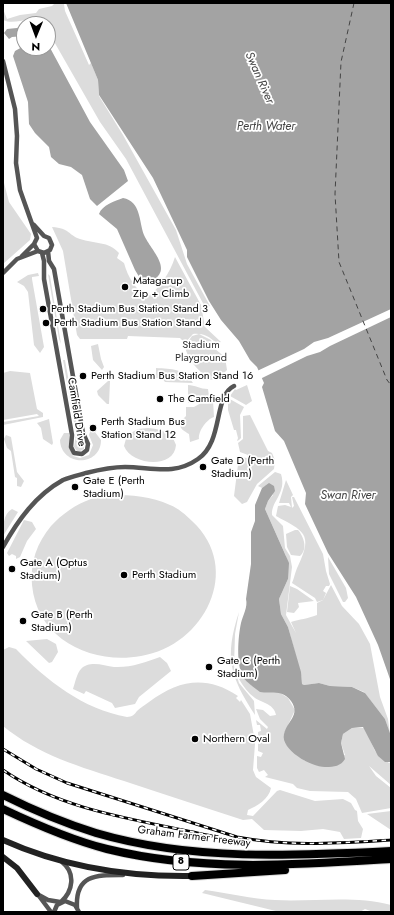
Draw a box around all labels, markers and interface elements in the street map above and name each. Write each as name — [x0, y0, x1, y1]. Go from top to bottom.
north arrow — [16, 16, 56, 56]
text: N — [31, 39, 40, 55]
water label: Swan River — [241, 50, 277, 106]
water label: Perth Water — [237, 120, 295, 134]
place label: Matagarup Zip + Climb — [133, 274, 189, 300]
marker: Matagarup Zip + Climb — [120, 282, 130, 292]
place label: Perth Stadium Bus Station Stand 3 — [51, 302, 208, 316]
marker: Perth Stadium Bus Station Stand 3 — [38, 304, 48, 314]
place label: Perth Stadium Bus Station Stand 4 — [54, 316, 211, 330]
marker: Perth Stadium Bus Station Stand 4 — [41, 318, 51, 328]
park label: Stadium Playground — [175, 338, 227, 364]
place label: Perth Stadium Bus Station Stand 16 — [91, 369, 253, 383]
marker: Perth Stadium Bus Station Stand 16 — [78, 371, 88, 381]
street label: Camfield Drive — [64, 377, 88, 447]
place label: The Camfield — [168, 392, 230, 406]
marker: The Camfield — [155, 394, 165, 404]
place label: Perth Stadium Bus Station Stand 12 — [101, 415, 185, 441]
marker: Perth Stadium Bus Station Stand 12 — [88, 423, 98, 433]
place label: Gate D (Perth Stadium) — [211, 454, 274, 480]
marker: Gate D (Perth Stadium) — [198, 462, 208, 472]
place label: Gate E (Perth Stadium) — [83, 474, 145, 500]
marker: Gate E (Perth Stadium) — [70, 482, 80, 492]
water label: Swan River — [320, 489, 376, 503]
place label: Gate A (Optus Stadium) — [20, 556, 87, 582]
marker: Gate A (Optus Stadium) — [7, 564, 17, 574]
place label: Perth Stadium — [132, 568, 196, 582]
marker: Perth Stadium — [119, 570, 129, 580]
place label: Gate B (Perth Stadium) — [31, 608, 93, 634]
marker: Gate B (Perth Stadium) — [18, 616, 28, 626]
place label: Gate C (Perth Stadium) — [217, 654, 280, 680]
marker: Gate C (Perth Stadium) — [204, 662, 214, 672]
place label: Northern Oval — [203, 732, 270, 746]
marker: Northern Oval — [190, 734, 200, 744]
street label: Graham Farmer Freeway — [137, 824, 251, 850]
road number: 8 — [173, 854, 189, 870]

